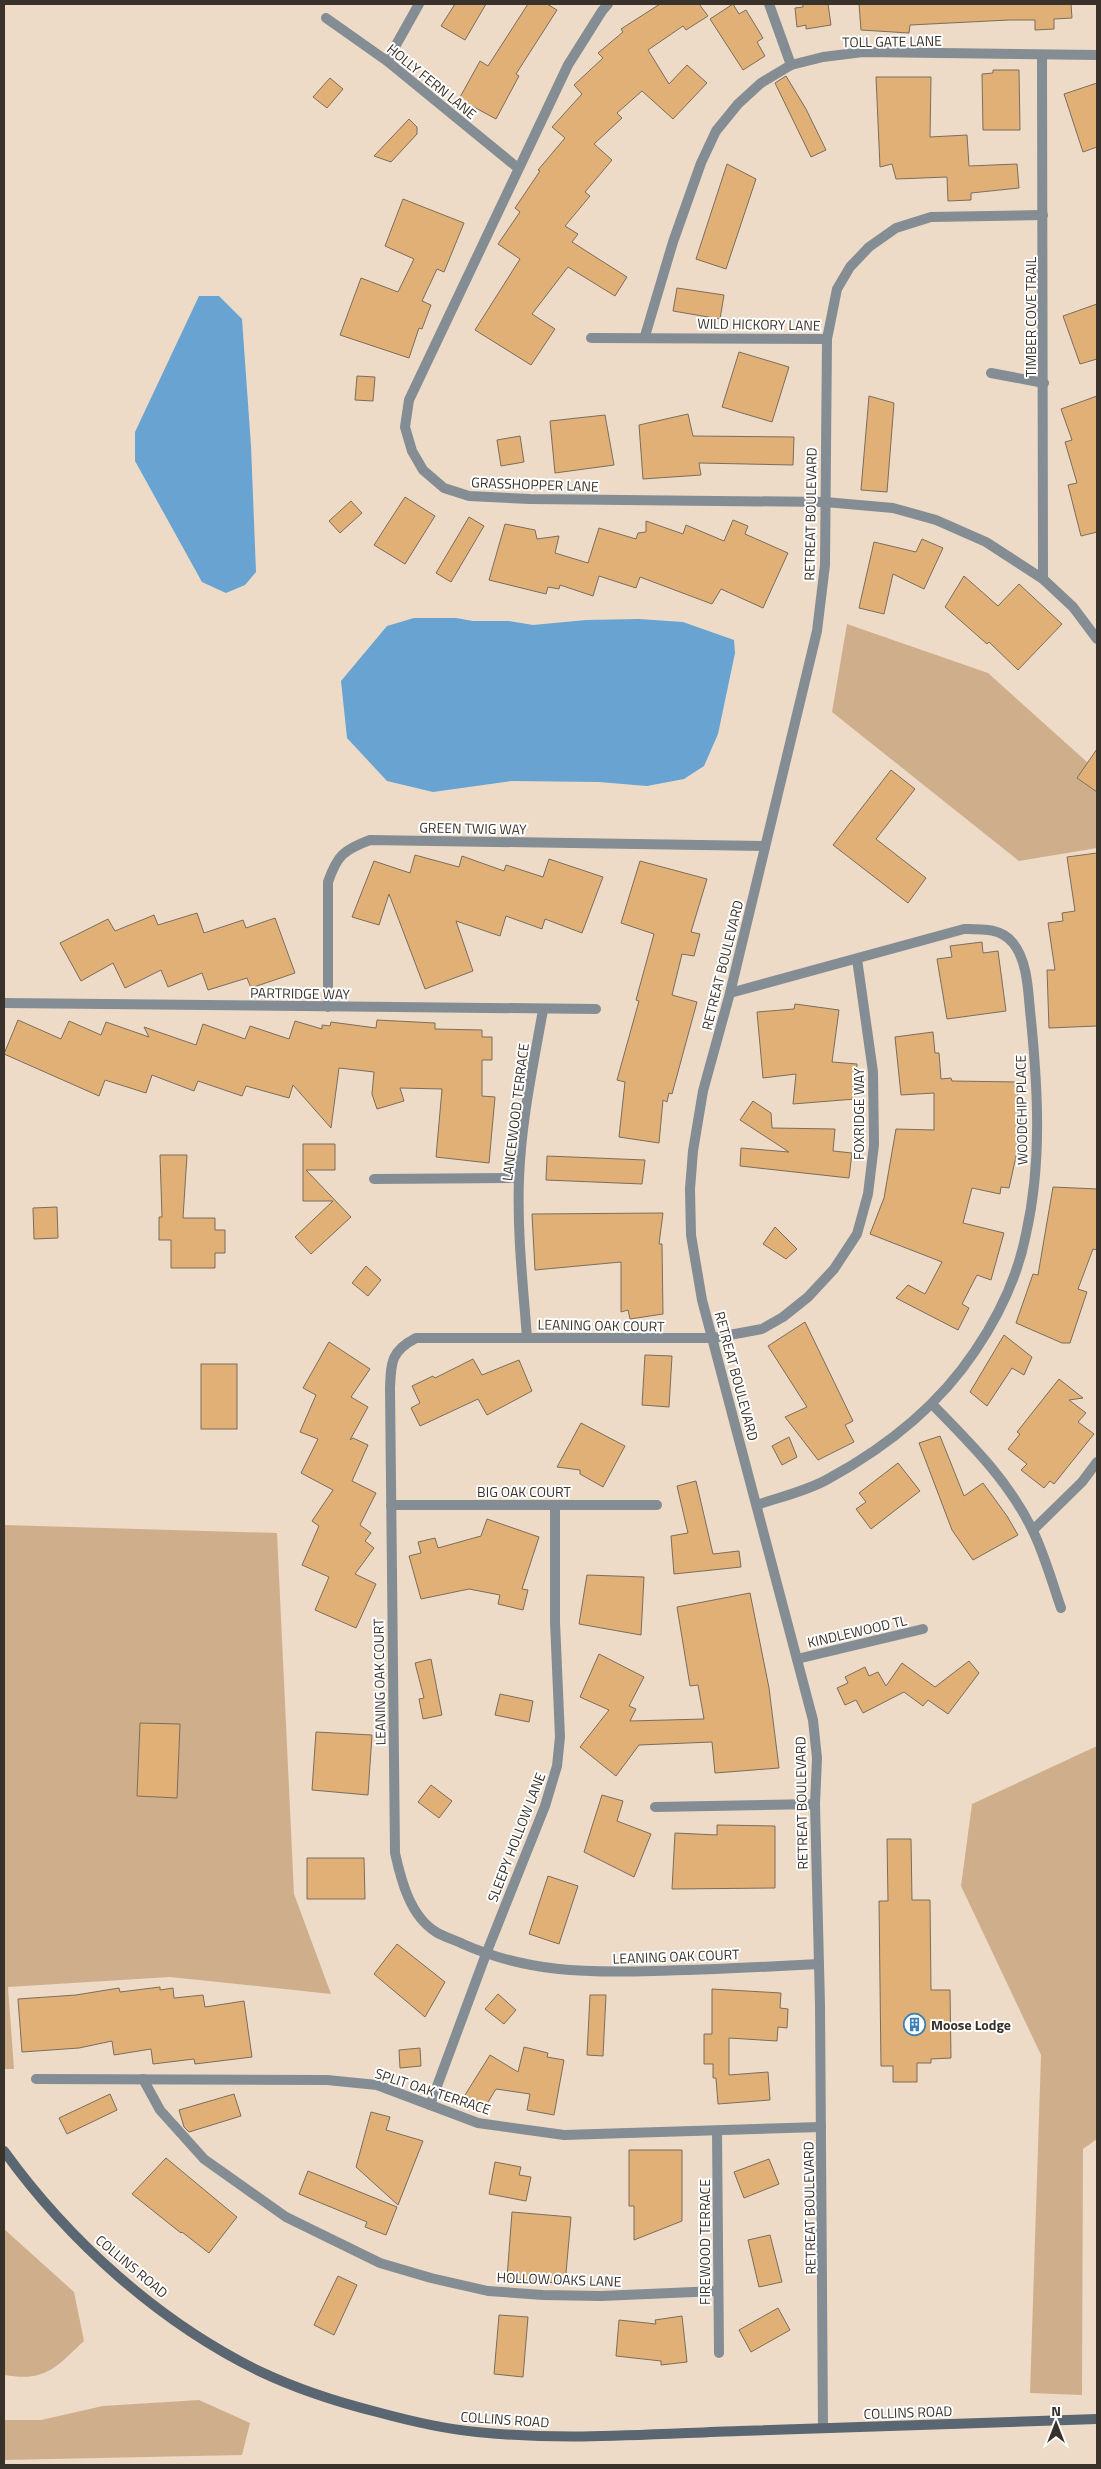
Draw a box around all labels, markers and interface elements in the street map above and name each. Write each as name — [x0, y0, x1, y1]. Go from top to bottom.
street label: TOLL GATE LANE — [842, 30, 942, 52]
street label: HOLLY FERN LANE — [383, 38, 482, 124]
street label: TIMBER COVE TRAIL — [1020, 256, 1041, 377]
street label: WILD HICKORY LANE — [697, 312, 821, 336]
street label: RETREAT BOULEVARD — [798, 447, 822, 581]
street label: GRASSHOPPER LANE — [471, 471, 599, 497]
street label: GREEN TWIG WAY — [419, 817, 527, 839]
street label: RETREAT BOULEVARD — [696, 898, 748, 1032]
street label: PARTRIDGE WAY — [250, 982, 351, 1004]
street label: LANCEWOOD TERRACE — [496, 1042, 534, 1182]
street label: WOODCHIP PLACE — [1010, 1054, 1032, 1165]
street label: FOXRIDGE WAY — [848, 1068, 869, 1160]
street label: RETREAT BOULEVARD — [710, 1309, 764, 1443]
street label: LEANING OAK COURT — [537, 1313, 665, 1337]
street label: BIG OAK COURT — [477, 1481, 572, 1502]
street label: KINDLEWOOD TL — [805, 1609, 909, 1653]
street label: LEANING OAK COURT — [367, 1618, 391, 1746]
street label: RETREAT BOULEVARD — [789, 1736, 813, 1870]
street label: SLEEPY HOLLOW LANE — [482, 1769, 550, 1905]
street label: LEANING OAK COURT — [612, 1943, 740, 1969]
building icon: Moose Lodge — [903, 2012, 927, 2036]
place label: Moose Lodge — [931, 2014, 1011, 2035]
street label: SPLIT OAK TERRACE — [372, 2062, 494, 2120]
street label: RETREAT BOULEVARD — [797, 2141, 821, 2275]
street label: FIREWOOD TERRACE — [694, 2179, 715, 2305]
street label: COLLINS ROAD — [91, 2229, 173, 2303]
street label: HOLLOW OAKS LANE — [496, 2266, 622, 2292]
north arrow — [1031, 2399, 1081, 2449]
street label: COLLINS ROAD — [863, 2400, 953, 2424]
text: N — [1051, 2400, 1061, 2421]
street label: COLLINS ROAD — [460, 2405, 550, 2433]

